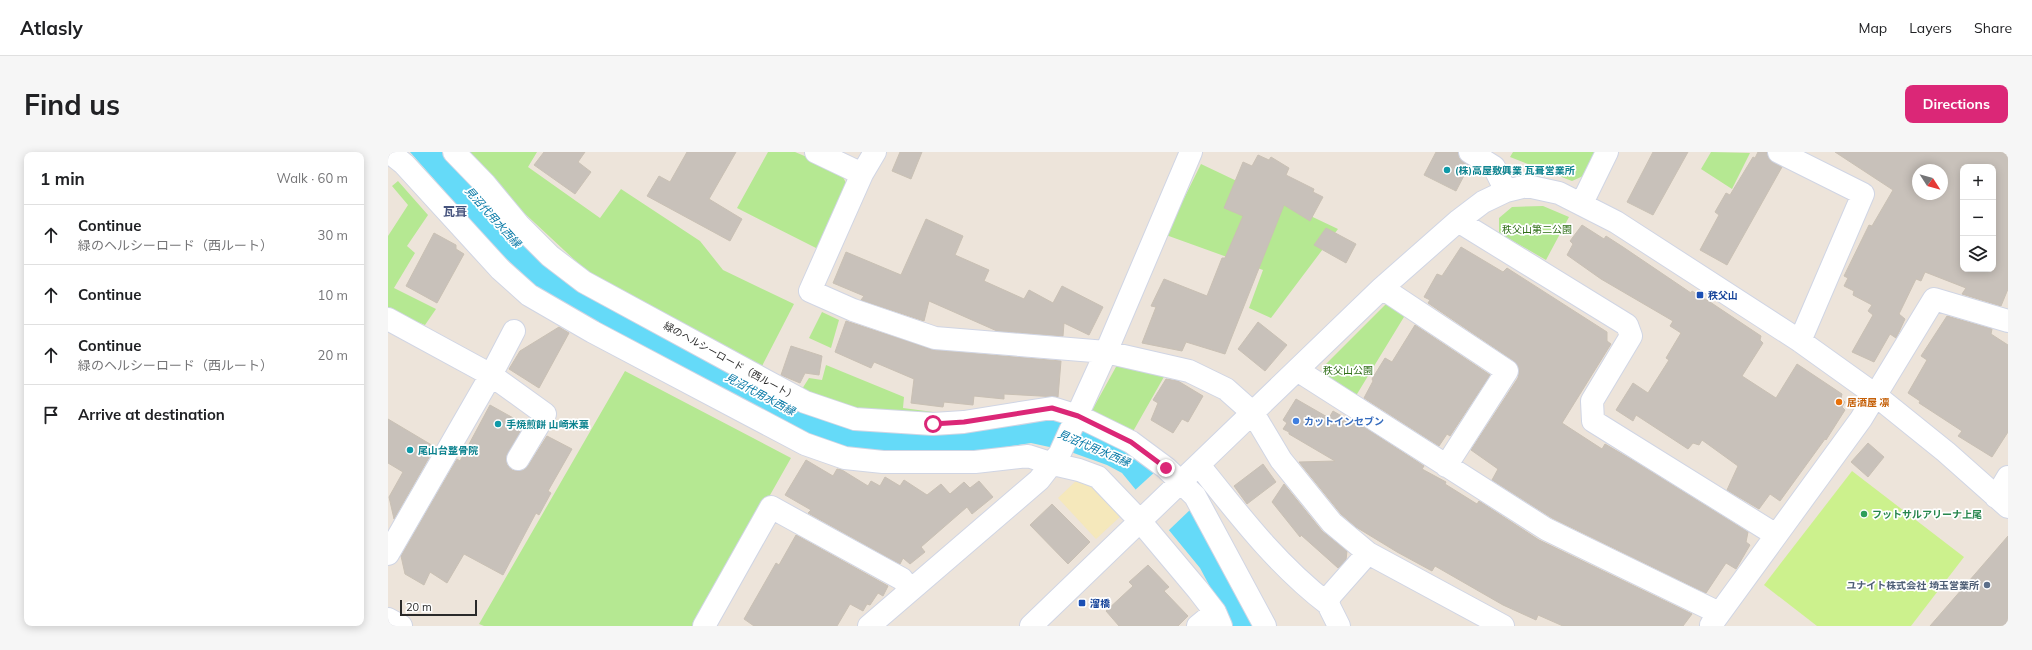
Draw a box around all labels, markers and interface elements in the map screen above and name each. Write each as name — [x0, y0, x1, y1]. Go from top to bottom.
text: Atlasly — [20, 16, 83, 40]
text: Map — [1858, 19, 1887, 37]
text: Layers — [1909, 19, 1952, 37]
text: Share — [1974, 19, 2012, 37]
button: Directions — [1905, 85, 2008, 123]
text: Find us — [24, 87, 120, 122]
place label: (株)高屋敷興業 瓦葺営業所 — [1455, 164, 1575, 177]
north arrow — [1912, 164, 1948, 200]
map controls — [1960, 164, 1996, 272]
button: + — [1960, 164, 1996, 200]
marker: (株)高屋敷興業 瓦葺営業所 — [1442, 165, 1452, 175]
text: 1 min — [40, 168, 85, 189]
text: Walk · 60 m — [277, 170, 348, 186]
water label: 見沼代用水西縁 — [462, 184, 525, 252]
button: − — [1960, 200, 1996, 236]
district label: 瓦葺 — [443, 204, 467, 219]
text: Continue — [78, 216, 141, 235]
park label: 秩父山第二公園 — [1502, 223, 1572, 236]
icon: ahead — [40, 224, 62, 246]
text: 30 m — [318, 227, 348, 243]
button: layers — [1960, 236, 1996, 272]
text: 緑のヘルシーロード（西ルート） — [78, 237, 273, 253]
icon: ahead — [40, 284, 62, 306]
text: Continue — [78, 285, 141, 304]
text: 10 m — [318, 287, 348, 303]
place label: 秩父山 — [1708, 289, 1738, 302]
marker: 秩父山 — [1695, 290, 1705, 300]
street label: 緑のヘルシーロード（西ルート） — [661, 319, 799, 403]
text: Continue — [78, 336, 141, 355]
icon: ahead — [40, 344, 62, 366]
text: 20 m — [318, 347, 348, 363]
text: 緑のヘルシーロード（西ルート） — [78, 357, 273, 373]
park label: 秩父山公園 — [1323, 364, 1373, 377]
water label: 見沼代用水西縁 — [723, 370, 799, 419]
place label: 居酒屋 凛 — [1847, 396, 1890, 409]
marker: 居酒屋 凛 — [1834, 397, 1844, 407]
icon: arrive — [40, 404, 62, 426]
text: Arrive at destination — [78, 405, 225, 424]
route start — [924, 415, 942, 433]
place label: カットインセブン — [1304, 415, 1384, 428]
marker: カットインセブン — [1291, 416, 1301, 426]
place label: 手焼煎餅 山崎米菓 — [506, 418, 590, 431]
marker: 手焼煎餅 山崎米菓 — [493, 419, 503, 429]
water label: 見沼代用水西縁 — [1056, 427, 1134, 470]
place label: 尾山台整骨院 — [418, 444, 478, 457]
marker: 尾山台整骨院 — [405, 445, 415, 455]
route end — [1157, 459, 1175, 477]
place label: フットサルアリーナ上尾 — [1872, 508, 1982, 521]
marker: フットサルアリーナ上尾 — [1859, 509, 1869, 519]
place label: ユナイト株式会社 埼玉営業所 — [1846, 579, 1979, 592]
marker: ユナイト株式会社 埼玉営業所 — [1982, 580, 1992, 590]
place label: 溜橋 — [1090, 597, 1110, 610]
scale bar — [400, 598, 477, 617]
marker: 溜橋 — [1077, 598, 1087, 608]
text: 20 m — [406, 600, 432, 614]

